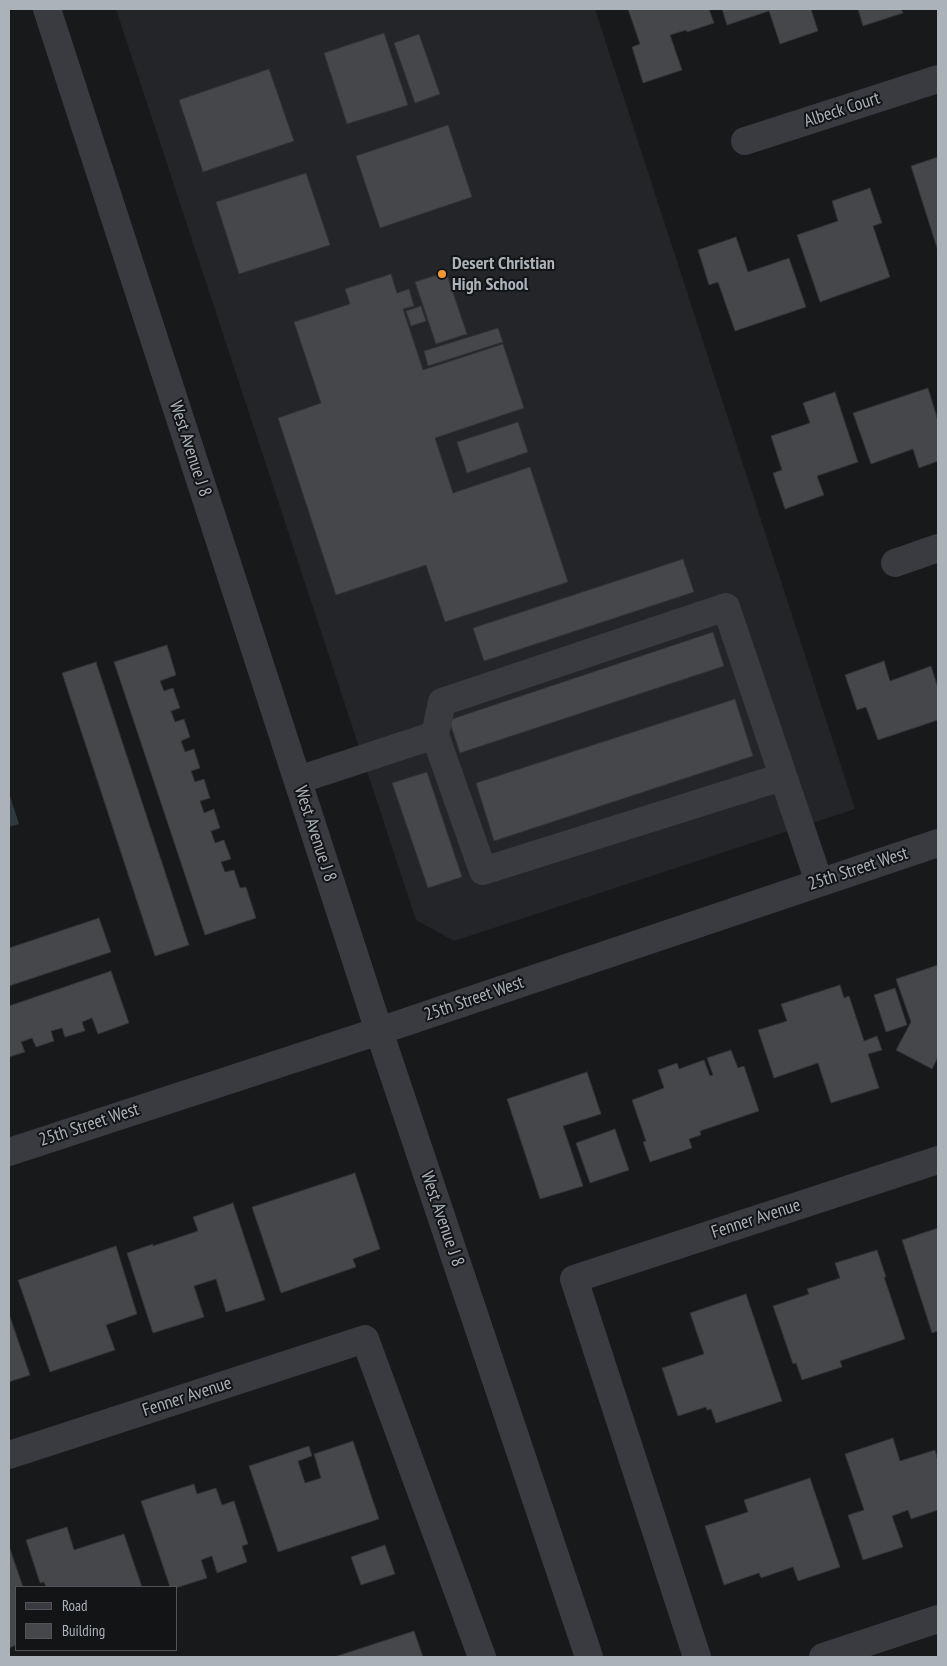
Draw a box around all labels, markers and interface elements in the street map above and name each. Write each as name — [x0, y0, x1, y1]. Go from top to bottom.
street label: Albeck Court — [801, 88, 883, 132]
place label: Desert Christian High School — [452, 253, 555, 296]
marker: Desert Christian High School — [436, 268, 448, 280]
street label: West Avenue J 8 — [164, 398, 216, 500]
street label: West Avenue J 8 — [289, 783, 341, 885]
street label: 25th Street West — [805, 843, 911, 895]
street label: 25th Street West — [421, 972, 527, 1026]
street label: 25th Street West — [36, 1099, 142, 1151]
street label: West Avenue J 8 — [416, 1169, 468, 1269]
street label: Fenner Avenue — [709, 1194, 803, 1244]
street label: Fenner Avenue — [140, 1372, 234, 1422]
legend — [15, 1586, 178, 1651]
text: Road — [62, 1596, 88, 1615]
text: Building — [62, 1621, 105, 1640]

